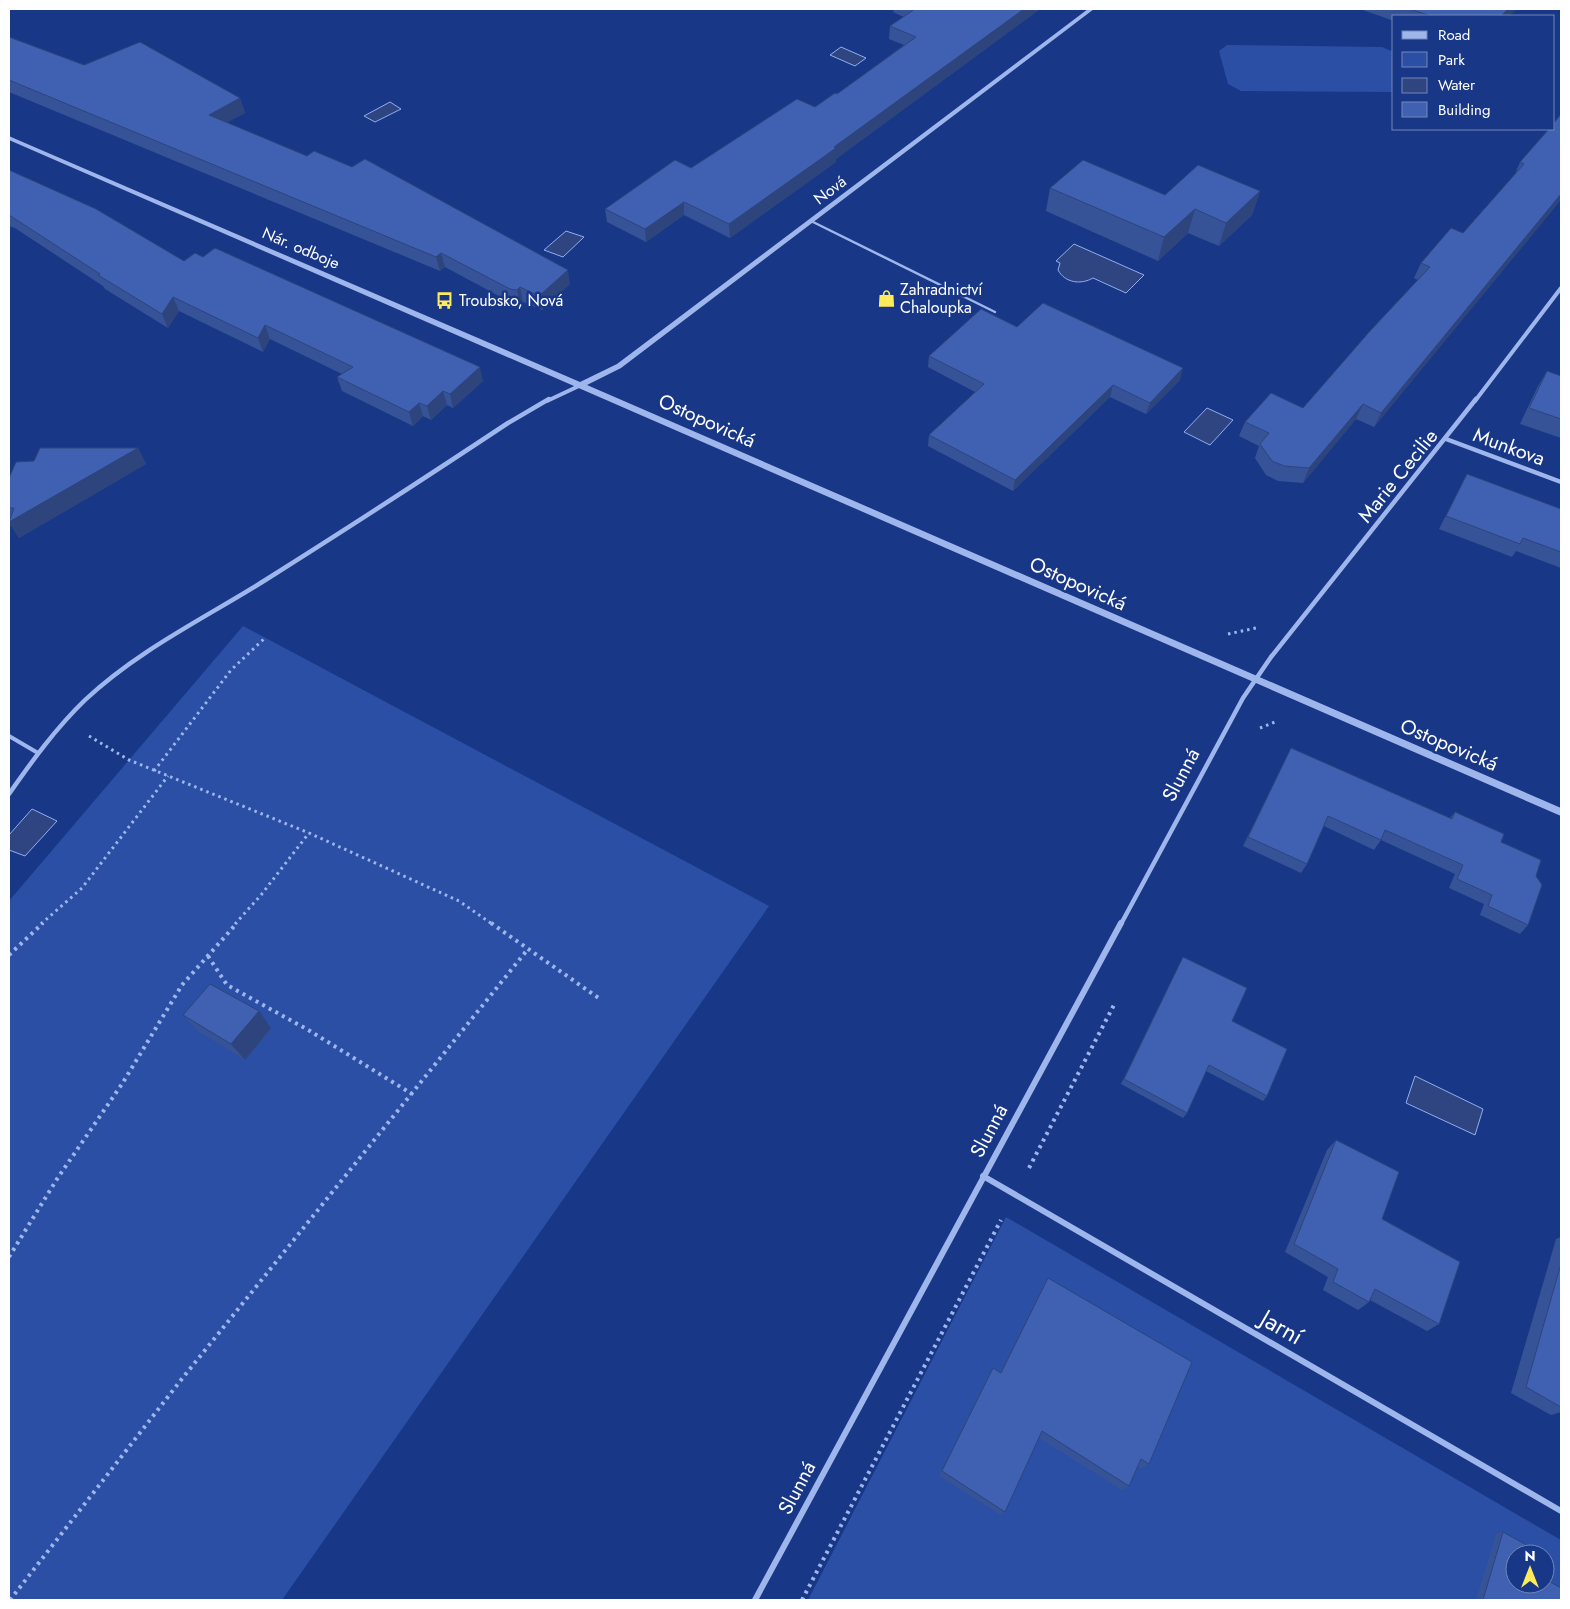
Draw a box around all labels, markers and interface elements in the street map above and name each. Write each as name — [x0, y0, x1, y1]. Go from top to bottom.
legend — [1392, 15, 1555, 130]
text: Road — [1438, 24, 1470, 46]
text: Park — [1438, 49, 1465, 71]
text: Water — [1438, 74, 1476, 96]
text: Building — [1438, 99, 1490, 121]
street label: Nová — [809, 170, 851, 210]
street label: Nár. odboje — [259, 221, 343, 275]
place label: Zahradnictví Chaloupka — [900, 278, 983, 319]
shop icon: Zahradnictví Chaloupka — [876, 288, 896, 308]
place label: Troubsko, Nová — [459, 289, 563, 312]
bus stop icon: Troubsko, Nová — [435, 290, 455, 310]
street label: Ostopovická — [654, 387, 760, 455]
street label: Munkova — [1469, 421, 1549, 473]
street label: Marie Cecilie — [1351, 423, 1445, 529]
street label: Ostopovická — [1025, 550, 1131, 618]
street label: Ostopovická — [1396, 711, 1502, 779]
street label: Slunná — [1155, 743, 1207, 807]
street label: Slunná — [963, 1099, 1015, 1163]
street label: Jarní — [1251, 1299, 1311, 1354]
street label: Slunná — [771, 1456, 823, 1520]
north arrow — [1505, 1544, 1555, 1594]
text: N — [1524, 1546, 1536, 1566]

